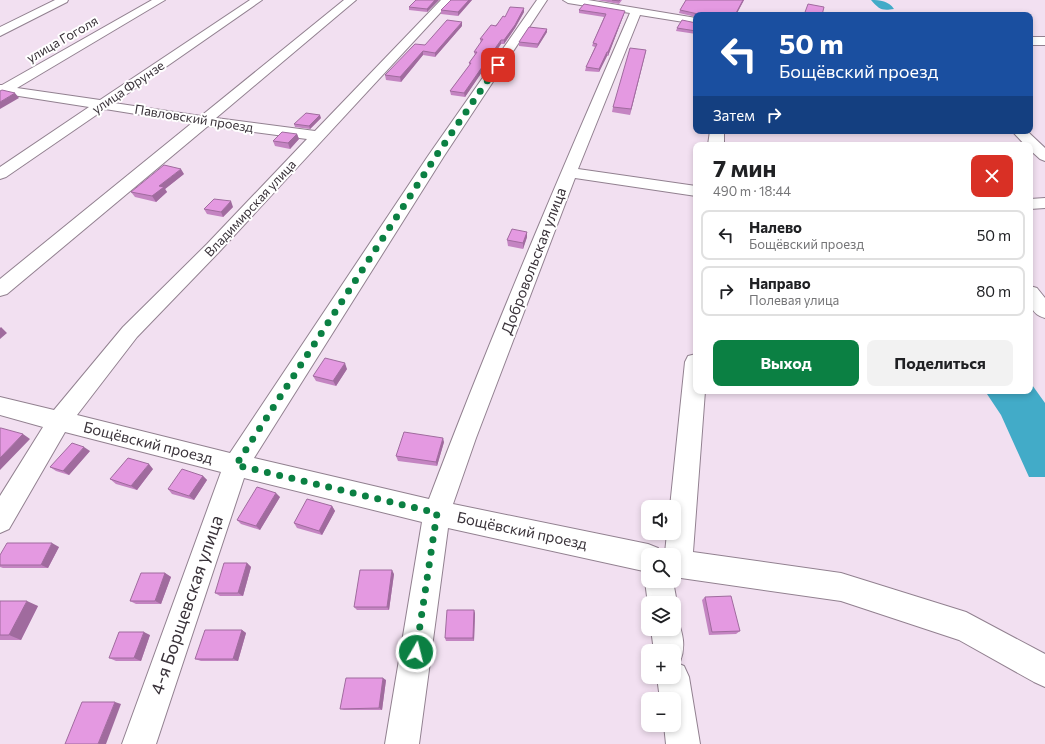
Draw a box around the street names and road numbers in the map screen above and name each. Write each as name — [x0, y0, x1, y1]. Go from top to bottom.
street label: улица Гоголя — [23, 12, 101, 66]
street label: улица Фрунзе — [89, 57, 167, 117]
street label: Павловский проезд — [134, 101, 255, 135]
street label: Владимирская улица — [201, 156, 299, 260]
street label: Добровольская улица — [497, 185, 569, 337]
street label: Бощёвский проезд — [82, 417, 215, 467]
street label: Бощёвский проезд — [455, 507, 589, 553]
street label: 4-я Борщевская улица — [145, 512, 227, 697]

